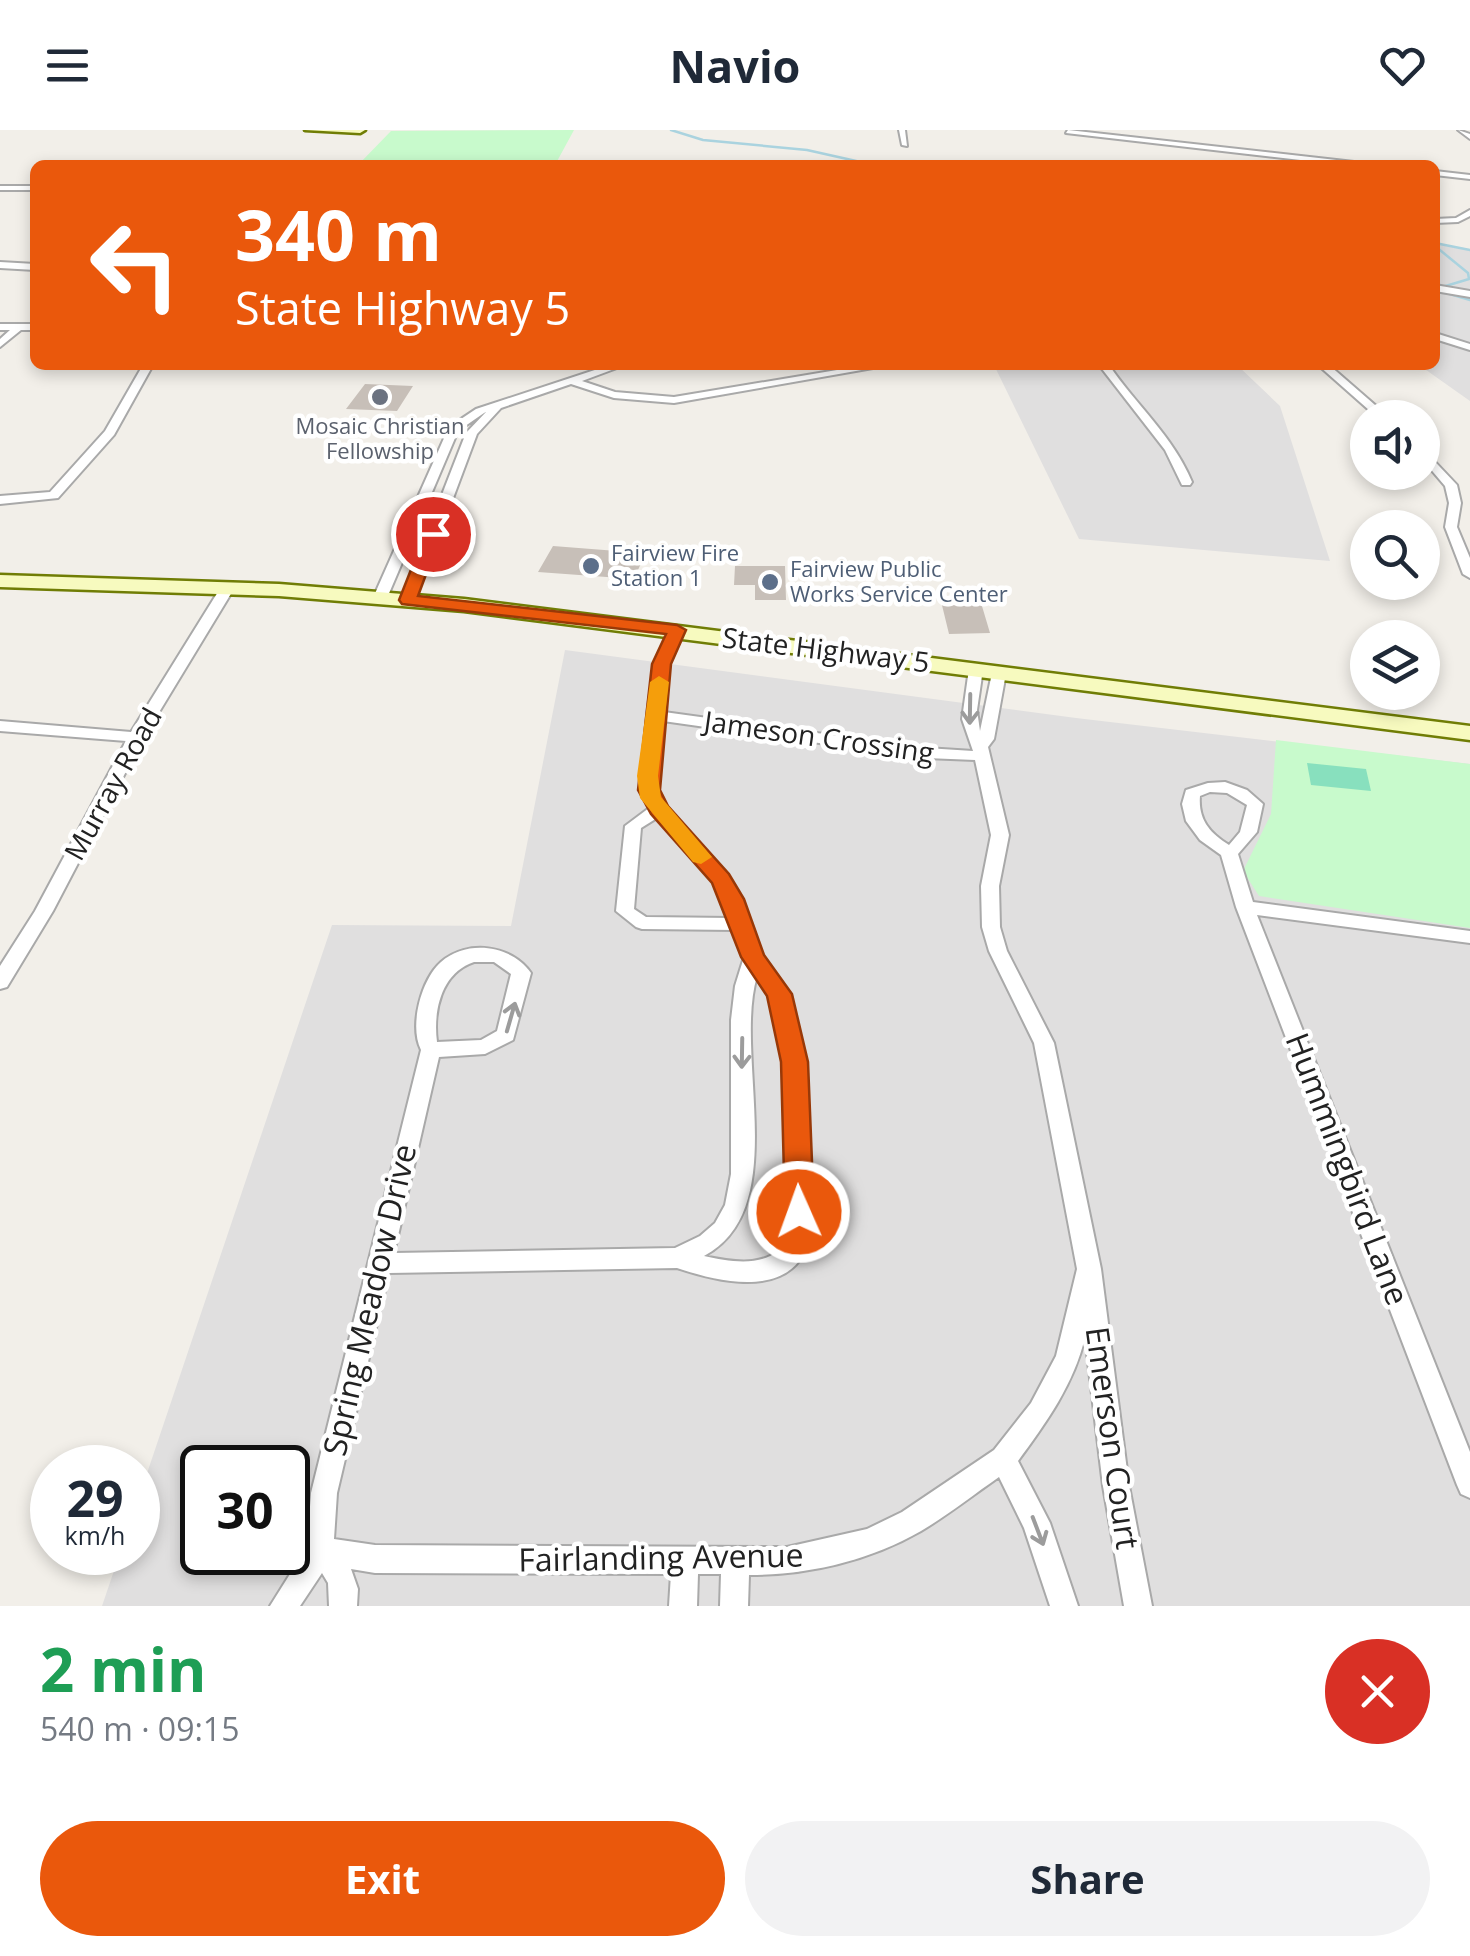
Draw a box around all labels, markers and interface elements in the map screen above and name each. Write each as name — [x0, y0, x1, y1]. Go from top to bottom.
text: Navio — [670, 35, 800, 96]
icon: menu — [40, 38, 95, 93]
icon: heart — [1375, 38, 1430, 93]
text: 340 m — [235, 186, 442, 282]
icon: left — [70, 200, 200, 330]
text: State Highway 5 — [235, 277, 570, 338]
marker: Mosaic Christian Fellowship — [369, 386, 391, 408]
map controls — [1350, 400, 1440, 710]
button: sound — [1350, 400, 1440, 490]
place label: Mosaic Christian Fellowship — [295, 410, 465, 465]
pin — [391, 492, 476, 577]
icon: arrive — [406, 507, 461, 562]
button: search — [1350, 510, 1440, 600]
place label: Fairview Fire Station 1 — [611, 537, 739, 592]
place label: Fairview Public Works Service Center — [790, 553, 1008, 608]
marker: Fairview Fire Station 1 — [580, 555, 602, 577]
marker: Fairview Public Works Service Center — [759, 571, 781, 593]
street label: State Highway 5 — [720, 617, 932, 681]
button: layers — [1350, 620, 1440, 710]
one-way arrow — [961, 693, 980, 725]
street label: Murray Road — [55, 700, 170, 867]
street label: Jameson Crossing — [699, 701, 936, 771]
one-way arrow — [503, 1001, 522, 1033]
street label: Hummingbird Lane — [1277, 1026, 1420, 1311]
one-way arrow — [732, 1036, 752, 1068]
street label: Spring Meadow Drive — [312, 1140, 425, 1460]
position arrow — [747, 1160, 851, 1264]
street label: Emerson Court — [1077, 1324, 1150, 1552]
speed limit sign: 30 — [180, 1445, 310, 1575]
text: 29 — [66, 1464, 124, 1532]
one-way arrow — [1030, 1515, 1048, 1546]
text: km/h — [65, 1518, 125, 1552]
street label: Fairlanding Avenue — [518, 1533, 804, 1580]
text: 2 min — [40, 1628, 207, 1710]
button: close — [1325, 1639, 1430, 1744]
text: 540 m · 09:15 — [40, 1707, 239, 1750]
button: Exit — [40, 1821, 725, 1936]
button: Share — [745, 1821, 1430, 1936]

